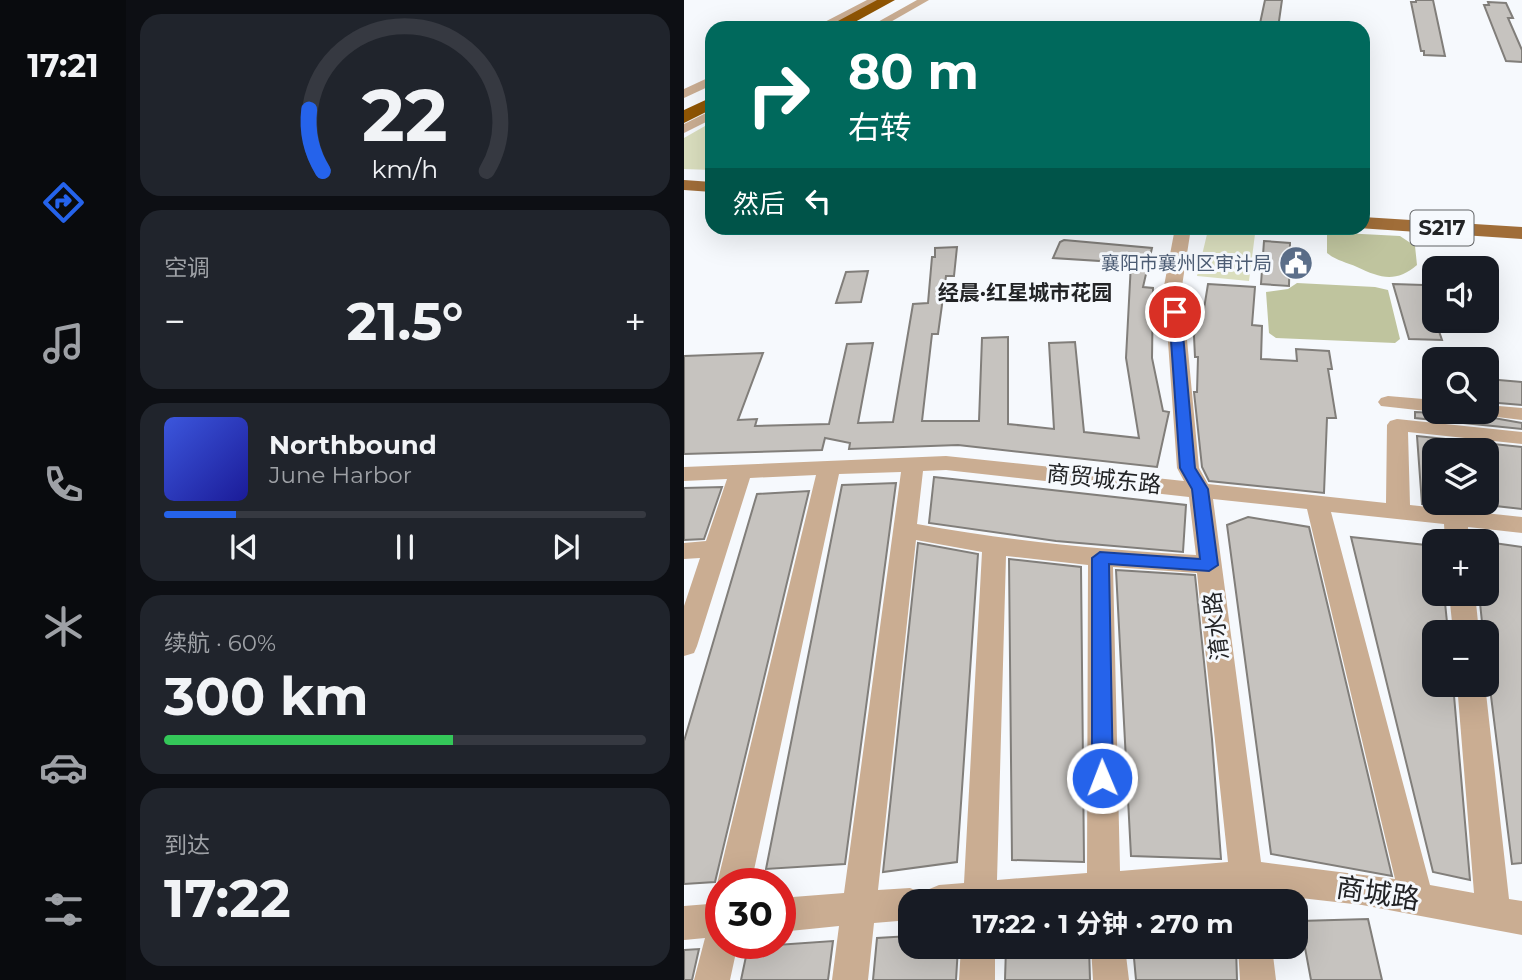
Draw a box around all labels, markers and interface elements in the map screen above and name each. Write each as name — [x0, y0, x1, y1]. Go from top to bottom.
text: 80 m — [848, 42, 979, 101]
text: 17:21 — [27, 46, 99, 85]
icon: right — [733, 49, 824, 140]
text: 22 — [362, 71, 448, 159]
text: 右转 — [848, 108, 912, 147]
text: km/h — [372, 154, 438, 184]
icon: directions — [39, 178, 88, 227]
icon: left — [799, 182, 837, 220]
text: 然后 — [733, 188, 785, 220]
road number: S217 — [1410, 210, 1474, 246]
public building icon: 襄阳市襄州区审计局 — [1277, 244, 1315, 282]
place label: 襄阳市襄州区审计局 — [1101, 252, 1272, 275]
text: 空调 — [164, 254, 210, 282]
map controls — [1422, 256, 1499, 697]
button: sound — [1422, 256, 1499, 333]
district label: 经晨·红星城市花园 — [938, 280, 1112, 305]
pin — [1145, 282, 1205, 342]
text: 21.5° — [346, 290, 464, 353]
icon: arrive — [1156, 293, 1194, 331]
text: − — [164, 298, 186, 345]
text: + — [624, 298, 646, 345]
icon: music — [39, 319, 88, 368]
button: search — [1422, 347, 1499, 424]
text: Northbound — [269, 429, 437, 461]
button: layers — [1422, 438, 1499, 515]
street label: 商贸城东路 — [1045, 459, 1163, 499]
icon: phone — [39, 460, 88, 509]
text: June Harbor — [269, 461, 412, 489]
icon: previous — [225, 528, 263, 566]
icon: pause — [386, 528, 424, 566]
icon: next — [547, 528, 585, 566]
button: + — [1422, 529, 1499, 606]
street label: 淯水路 — [1198, 590, 1234, 662]
icon: climate — [39, 602, 88, 651]
button: − — [1422, 620, 1499, 697]
text: 续航 · 60% — [164, 629, 276, 657]
text: 300 km — [164, 665, 369, 728]
position arrow — [1065, 741, 1139, 815]
icon: car — [39, 743, 88, 792]
text: 到达 — [164, 831, 210, 859]
text: 17:22 — [164, 867, 291, 930]
speed limit sign: 30 — [705, 868, 796, 959]
street label: 商城路 — [1334, 870, 1422, 916]
icon: filters — [39, 885, 88, 934]
text: 17:22 · 1 分钟 · 270 m — [972, 908, 1234, 940]

